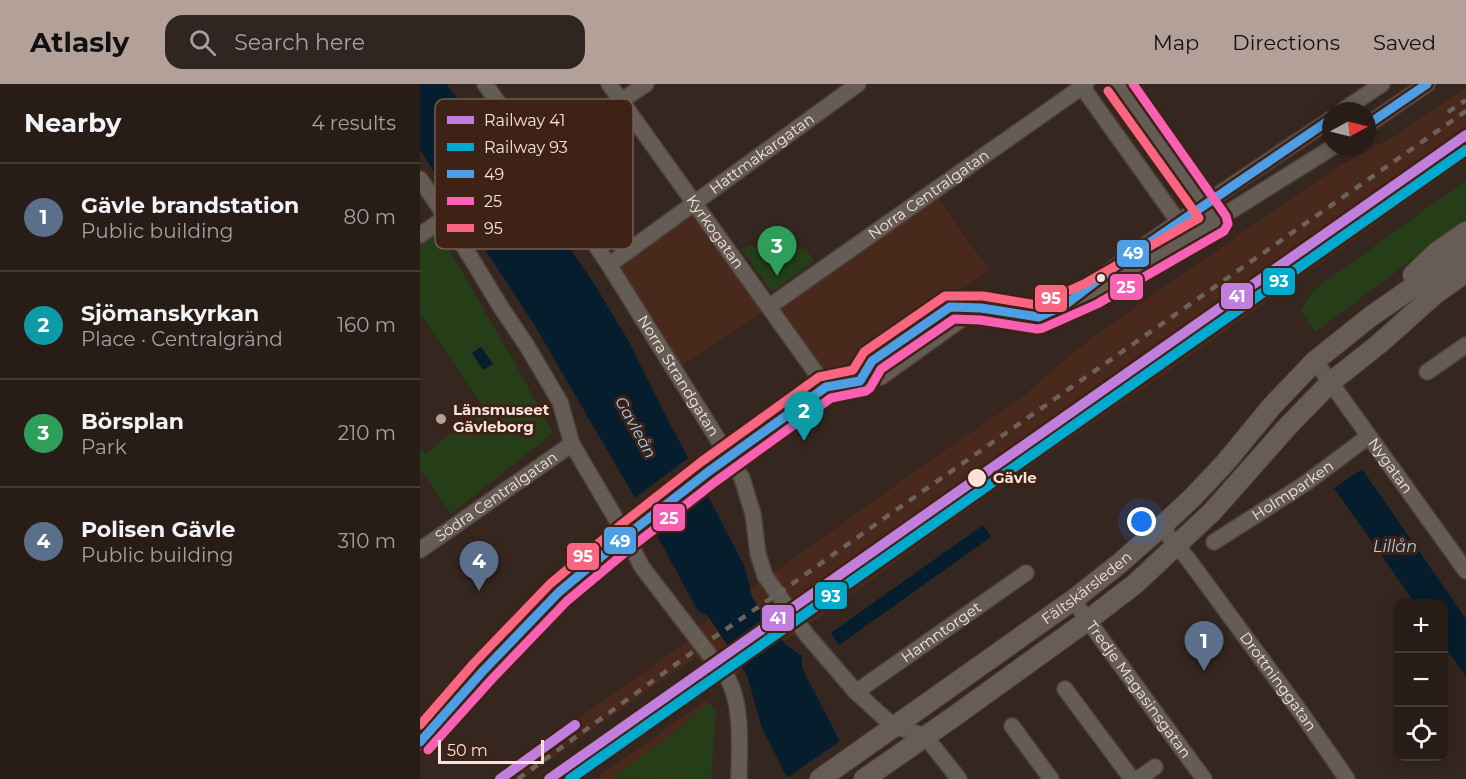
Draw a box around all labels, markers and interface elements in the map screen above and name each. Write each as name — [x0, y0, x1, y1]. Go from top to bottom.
search box — [165, 15, 585, 69]
text: Atlasly — [30, 25, 129, 59]
icon: search — [186, 26, 219, 59]
text: Search here — [234, 29, 365, 56]
text: Map — [1153, 30, 1199, 55]
text: Directions — [1232, 30, 1340, 55]
text: Saved — [1373, 30, 1436, 55]
legend — [435, 99, 633, 249]
north arrow — [1322, 102, 1376, 156]
text: Nearby — [24, 107, 121, 139]
street label: Hattmakargatan — [705, 109, 818, 198]
text: 4 results — [311, 111, 396, 135]
text: Railway 41 — [484, 111, 565, 130]
text: Railway 93 — [484, 138, 568, 157]
street label: Norra Centralgatan — [864, 145, 993, 243]
text: 49 — [484, 165, 504, 184]
street label: Kyrkogatan — [682, 191, 748, 272]
text: Gävle brandstation — [81, 192, 299, 219]
text: 25 — [484, 192, 502, 211]
text: 1 — [40, 205, 47, 229]
text: 80 m — [344, 205, 396, 229]
text: Public building — [81, 219, 234, 243]
text: 95 — [484, 219, 503, 238]
pin: 3 — [758, 226, 796, 276]
line badge: 49 — [1116, 239, 1150, 268]
text: 49 — [1122, 244, 1144, 263]
line badge: 93 — [1262, 267, 1296, 296]
unlabelled marker — [1095, 272, 1107, 284]
text: 93 — [1269, 272, 1289, 291]
line badge: 25 — [1109, 273, 1144, 301]
text: 25 — [1117, 278, 1136, 297]
line badge: 41 — [1220, 282, 1254, 310]
line badge: 95 — [1034, 284, 1068, 313]
text: 41 — [1229, 287, 1245, 306]
text: 95 — [1041, 289, 1061, 308]
text: Sjömanskyrkan — [81, 300, 259, 327]
street label: Norra Strandgatan — [634, 311, 724, 440]
text: 2 — [38, 313, 49, 337]
text: 160 m — [337, 313, 396, 337]
text: Place · Centralgränd — [81, 327, 283, 351]
pin: 2 — [784, 392, 824, 441]
water label: Gavleån — [611, 393, 660, 461]
place label: Länsmuseet Gävleborg — [453, 400, 550, 436]
text: Börsplan — [81, 408, 184, 435]
marker: Länsmuseet Gävleborg — [434, 412, 448, 426]
text: 3 — [38, 421, 49, 445]
text: 210 m — [338, 421, 396, 445]
street label: Nygatan — [1364, 434, 1417, 497]
text: Park — [81, 435, 127, 459]
street label: Södra Centralgatan — [431, 447, 561, 546]
street label: Holmparken — [1248, 456, 1337, 524]
marker: Gävle — [966, 467, 988, 489]
place label: Gävle — [993, 468, 1037, 487]
line badge: 25 — [652, 503, 686, 532]
your location — [1127, 507, 1156, 536]
text: 25 — [660, 509, 679, 528]
text: Polisen Gävle — [81, 516, 235, 543]
line badge: 49 — [603, 526, 637, 555]
text: 4 — [37, 529, 50, 553]
text: 310 m — [338, 529, 396, 553]
text: 49 — [609, 532, 631, 551]
water label: Lillån — [1373, 537, 1417, 556]
pin: 4 — [460, 542, 498, 591]
line badge: 95 — [566, 542, 600, 571]
text: Public building — [81, 543, 234, 567]
text: 95 — [573, 547, 593, 566]
street label: Fältskärsleden — [1038, 547, 1135, 628]
line badge: 93 — [814, 581, 848, 610]
text: 93 — [821, 587, 841, 606]
street label: Hamntorget — [897, 597, 985, 667]
map controls — [1394, 599, 1448, 761]
button: + — [1394, 599, 1448, 653]
line badge: 41 — [761, 604, 795, 632]
text: 41 — [770, 609, 786, 628]
street label: Tredje Magasinsgatan — [1082, 617, 1196, 762]
pin: 1 — [1184, 622, 1224, 671]
street label: Drottninggatan — [1236, 628, 1321, 735]
button: − — [1394, 653, 1448, 707]
button: locate — [1394, 707, 1448, 761]
scale bar — [438, 737, 544, 764]
text: 50 m — [447, 741, 488, 760]

